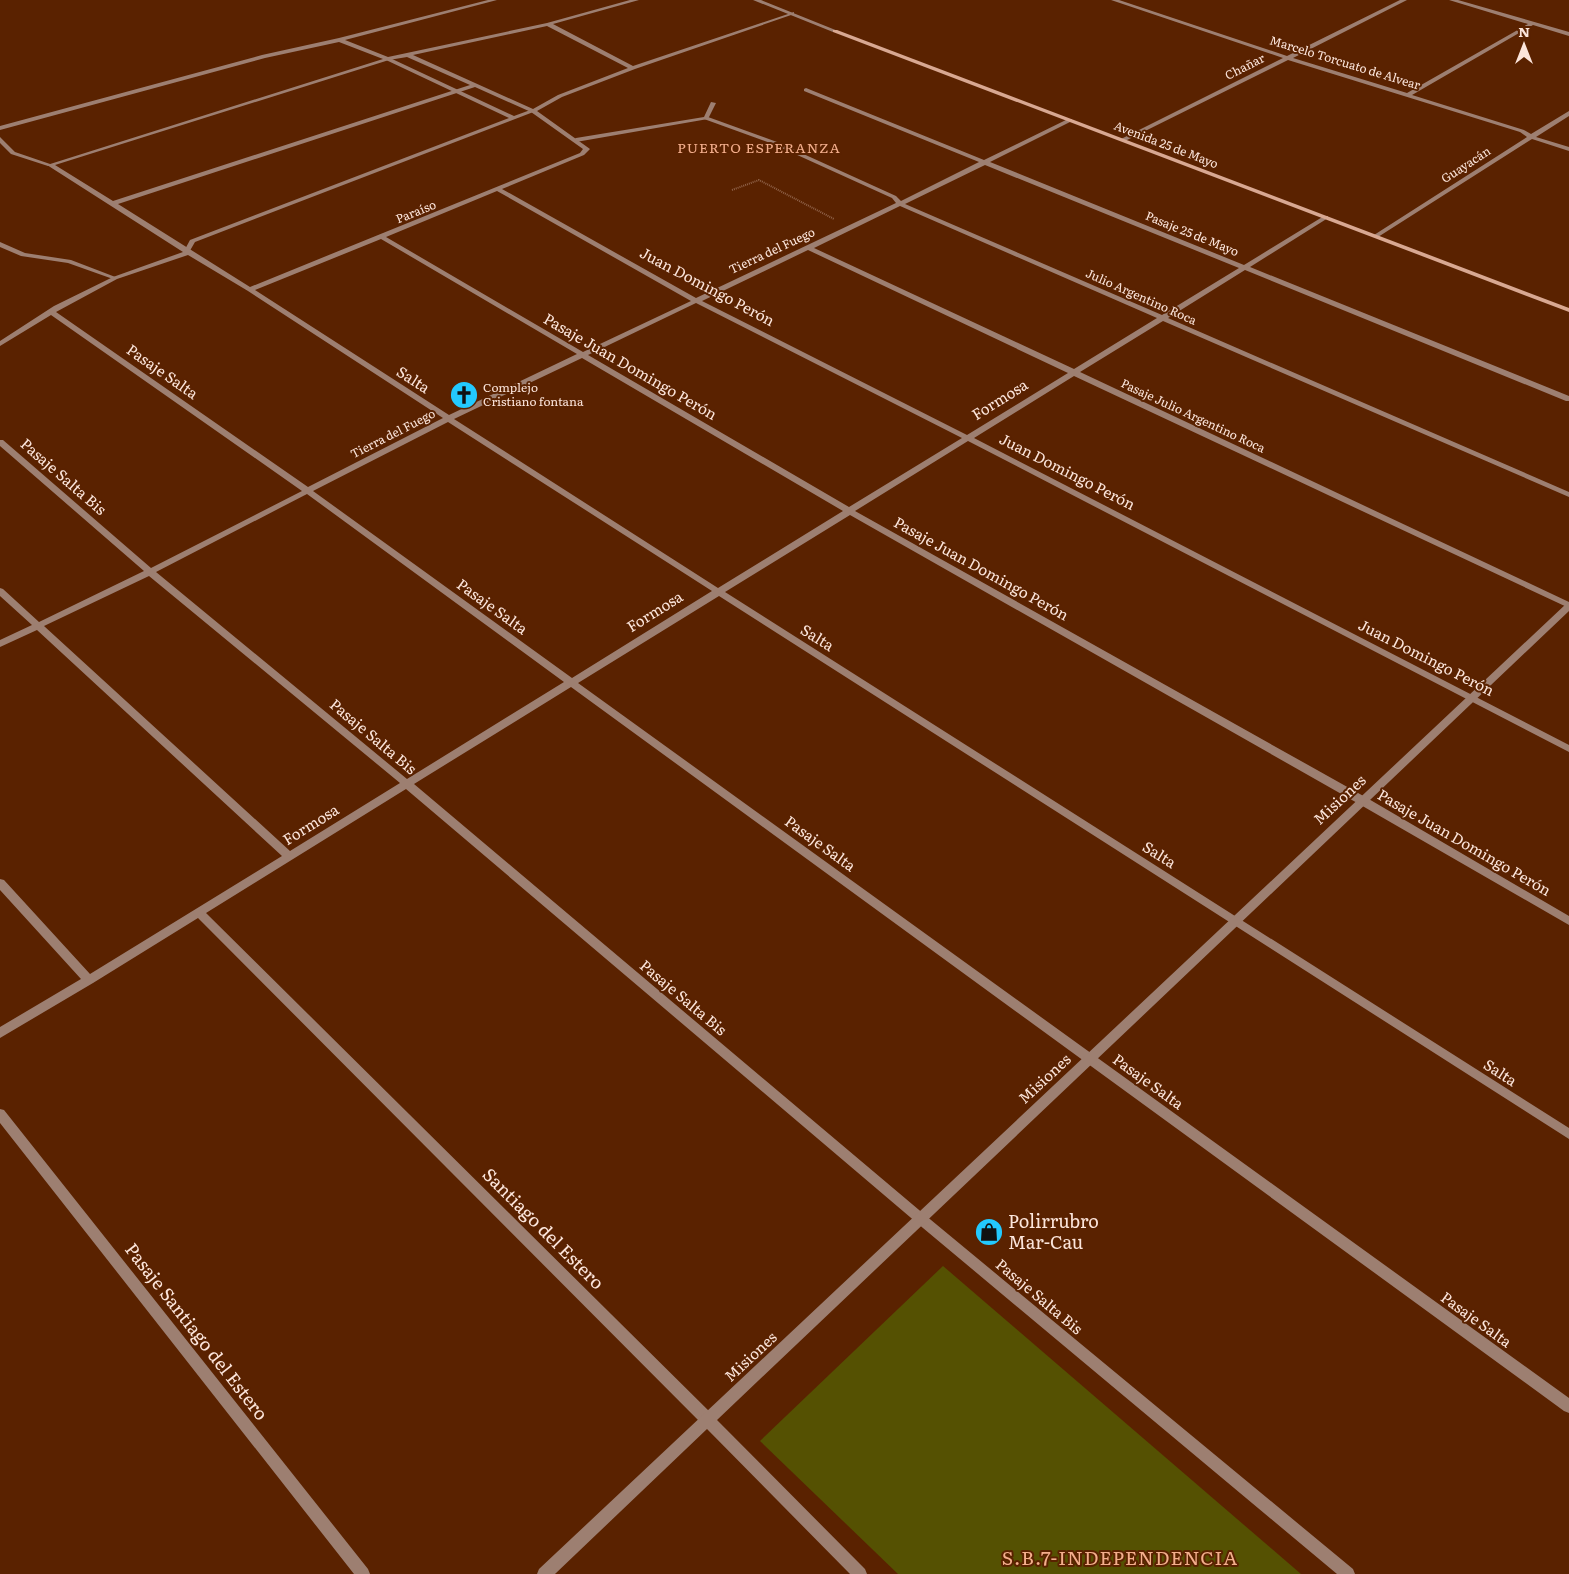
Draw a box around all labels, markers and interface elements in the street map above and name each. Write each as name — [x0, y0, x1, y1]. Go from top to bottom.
north arrow — [1499, 20, 1549, 70]
text: N — [1518, 21, 1530, 41]
street label: Marcelo Torcuato de Alvear — [1268, 31, 1423, 94]
street label: Chañar — [1222, 48, 1268, 84]
street label: Avenida 25 de Mayo — [1112, 116, 1221, 172]
district label: PUERTO ESPERANZA — [677, 137, 841, 157]
street label: Guayacán — [1437, 141, 1494, 187]
street label: Paraíso — [393, 195, 439, 227]
street label: Pasaje 25 de Mayo — [1143, 206, 1242, 260]
street label: Tierra del Fuego — [726, 222, 818, 278]
street label: Juan Domingo Perón — [636, 240, 779, 331]
street label: Julio Argentino Roca — [1083, 264, 1200, 329]
street label: Pasaje Juan Domingo Perón — [540, 307, 722, 425]
street label: Pasaje Salta — [122, 338, 204, 404]
street label: Salta — [393, 359, 436, 399]
street label: Formosa — [967, 372, 1032, 425]
street label: Pasaje Julio Argentino Roca — [1118, 374, 1269, 457]
place label: Complejo Cristiano fontana — [483, 378, 584, 410]
church icon: Complejo Cristiano fontana — [449, 380, 479, 410]
street label: Tierra del Fuego — [347, 404, 438, 462]
street label: Juan Domingo Perón — [996, 426, 1140, 515]
street label: Pasaje Salta Bis — [16, 432, 112, 520]
street label: Pasaje Juan Domingo Perón — [890, 510, 1073, 626]
street label: Pasaje Salta — [453, 572, 534, 640]
street label: Formosa — [622, 584, 687, 637]
street label: Juan Domingo Perón — [1355, 612, 1499, 701]
street label: Salta — [797, 617, 840, 656]
street label: Pasaje Salta Bis — [325, 692, 423, 779]
street label: Misiones — [1308, 768, 1371, 829]
street label: Pasaje Juan Domingo Perón — [1374, 783, 1556, 901]
street label: Formosa — [278, 797, 343, 850]
street label: Pasaje Salta — [781, 809, 862, 877]
street label: Salta — [1139, 834, 1182, 873]
street label: Pasaje Salta Bis — [635, 953, 733, 1040]
street label: Misiones — [1013, 1047, 1076, 1108]
street label: Pasaje Salta — [1109, 1047, 1190, 1115]
street label: Salta — [1480, 1052, 1523, 1092]
street label: Santiago del Estero — [477, 1161, 611, 1295]
place label: Polirrubro Mar-Cau — [1008, 1207, 1099, 1255]
shop icon: Polirrubro Mar-Cau — [974, 1217, 1004, 1247]
street label: Pasaje Santiago del Estero — [119, 1237, 275, 1426]
street label: Pasaje Salta Bis — [991, 1252, 1089, 1339]
street label: Pasaje Salta — [1437, 1285, 1518, 1353]
street label: Misiones — [719, 1325, 782, 1386]
district label: S.B.7-INDEPENDENCIA — [1002, 1543, 1238, 1571]

